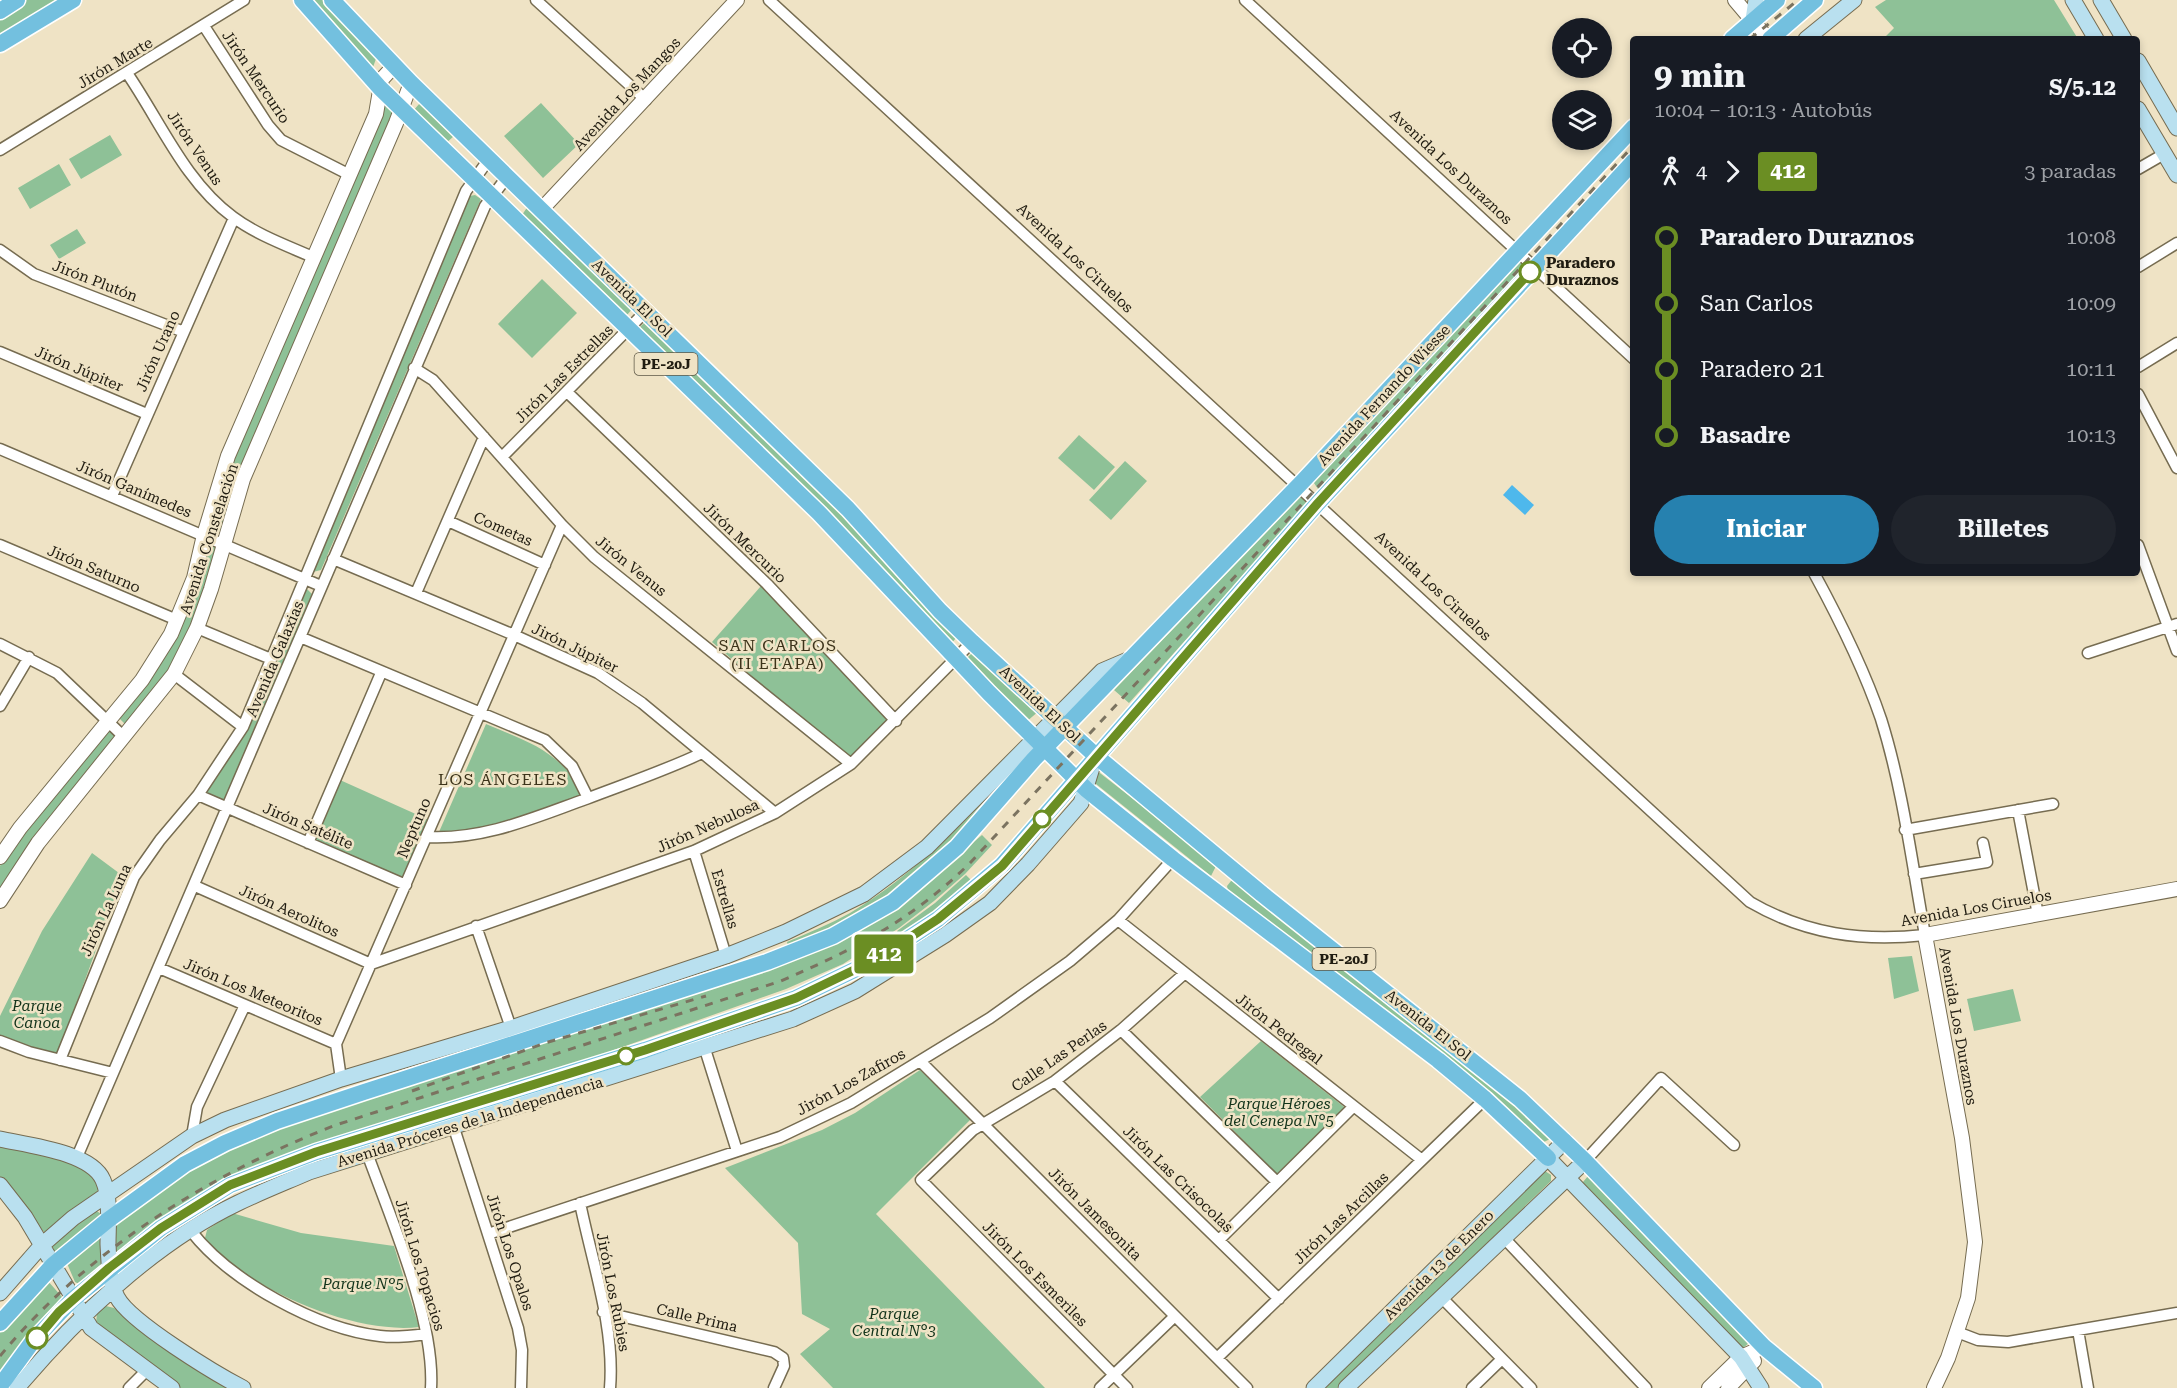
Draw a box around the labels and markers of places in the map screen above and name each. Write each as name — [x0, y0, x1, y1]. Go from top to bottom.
place label: Paradero Duraznos — [1546, 254, 1619, 289]
marker: Paradero Duraznos — [1519, 261, 1541, 283]
unlabelled marker — [1033, 810, 1051, 828]
unlabelled marker — [617, 1047, 635, 1065]
unlabelled marker — [26, 1327, 48, 1349]

